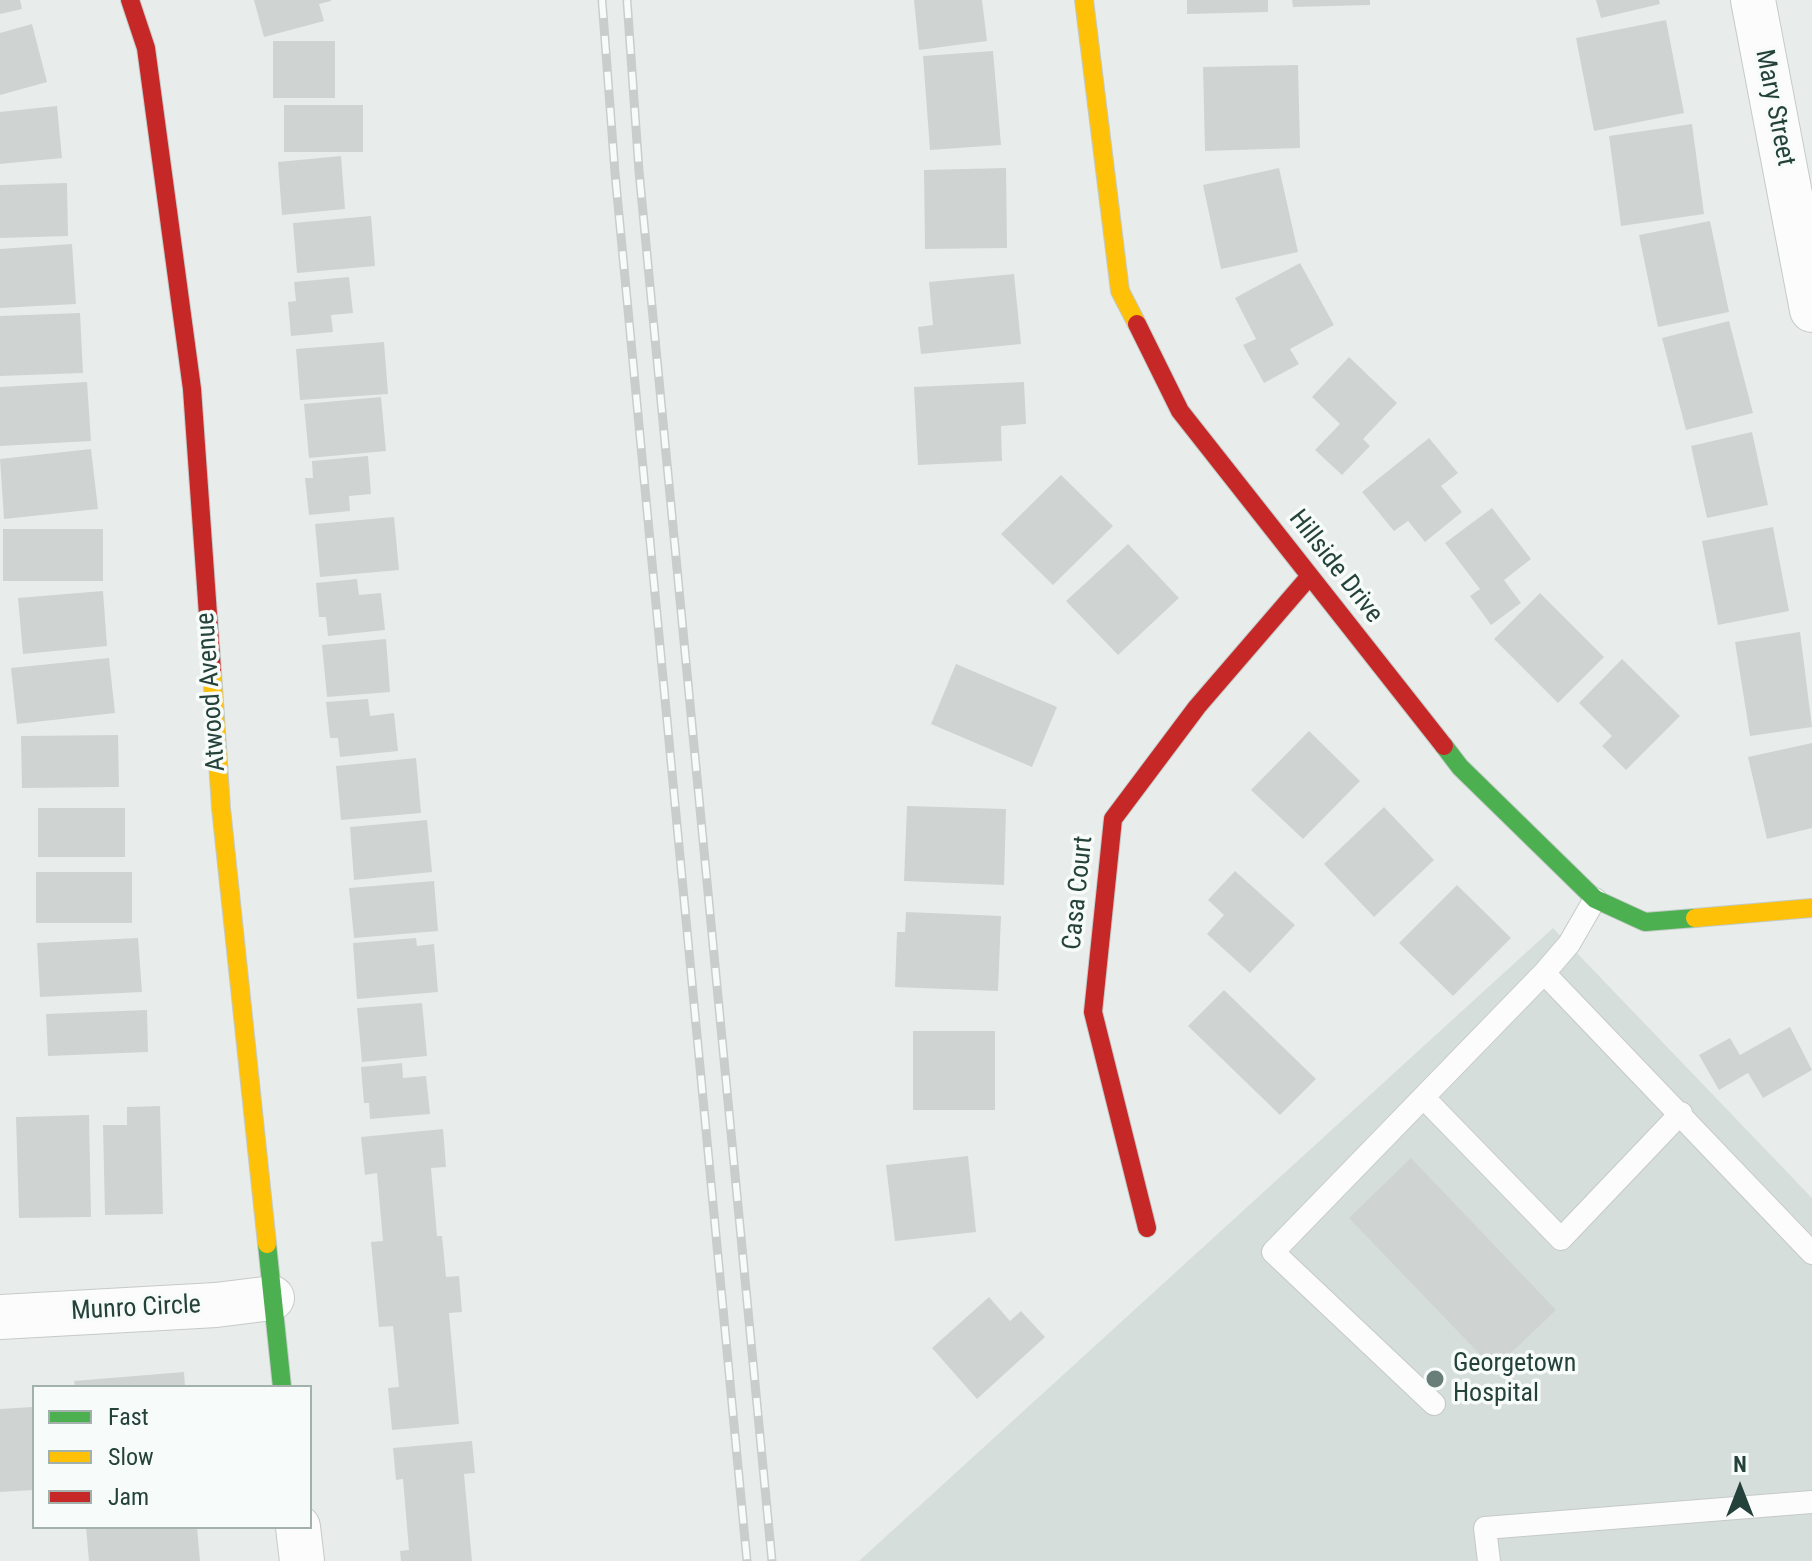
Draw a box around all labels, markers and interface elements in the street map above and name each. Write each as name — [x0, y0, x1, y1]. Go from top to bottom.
street label: Mary Street — [1747, 47, 1801, 169]
street label: Hillside Drive — [1281, 504, 1389, 630]
street label: Atwood Avenue — [191, 612, 233, 772]
street label: Casa Court — [1058, 835, 1100, 951]
street label: Munro Circle — [70, 1290, 202, 1328]
place label: Georgetown Hospital — [1453, 1348, 1576, 1410]
marker: Georgetown Hospital — [1424, 1368, 1446, 1390]
legend — [32, 1385, 312, 1529]
text: Fast — [108, 1403, 149, 1431]
text: Slow — [108, 1443, 154, 1471]
north arrow — [1700, 1449, 1780, 1529]
text: N — [1733, 1452, 1747, 1477]
text: Jam — [108, 1483, 149, 1511]

